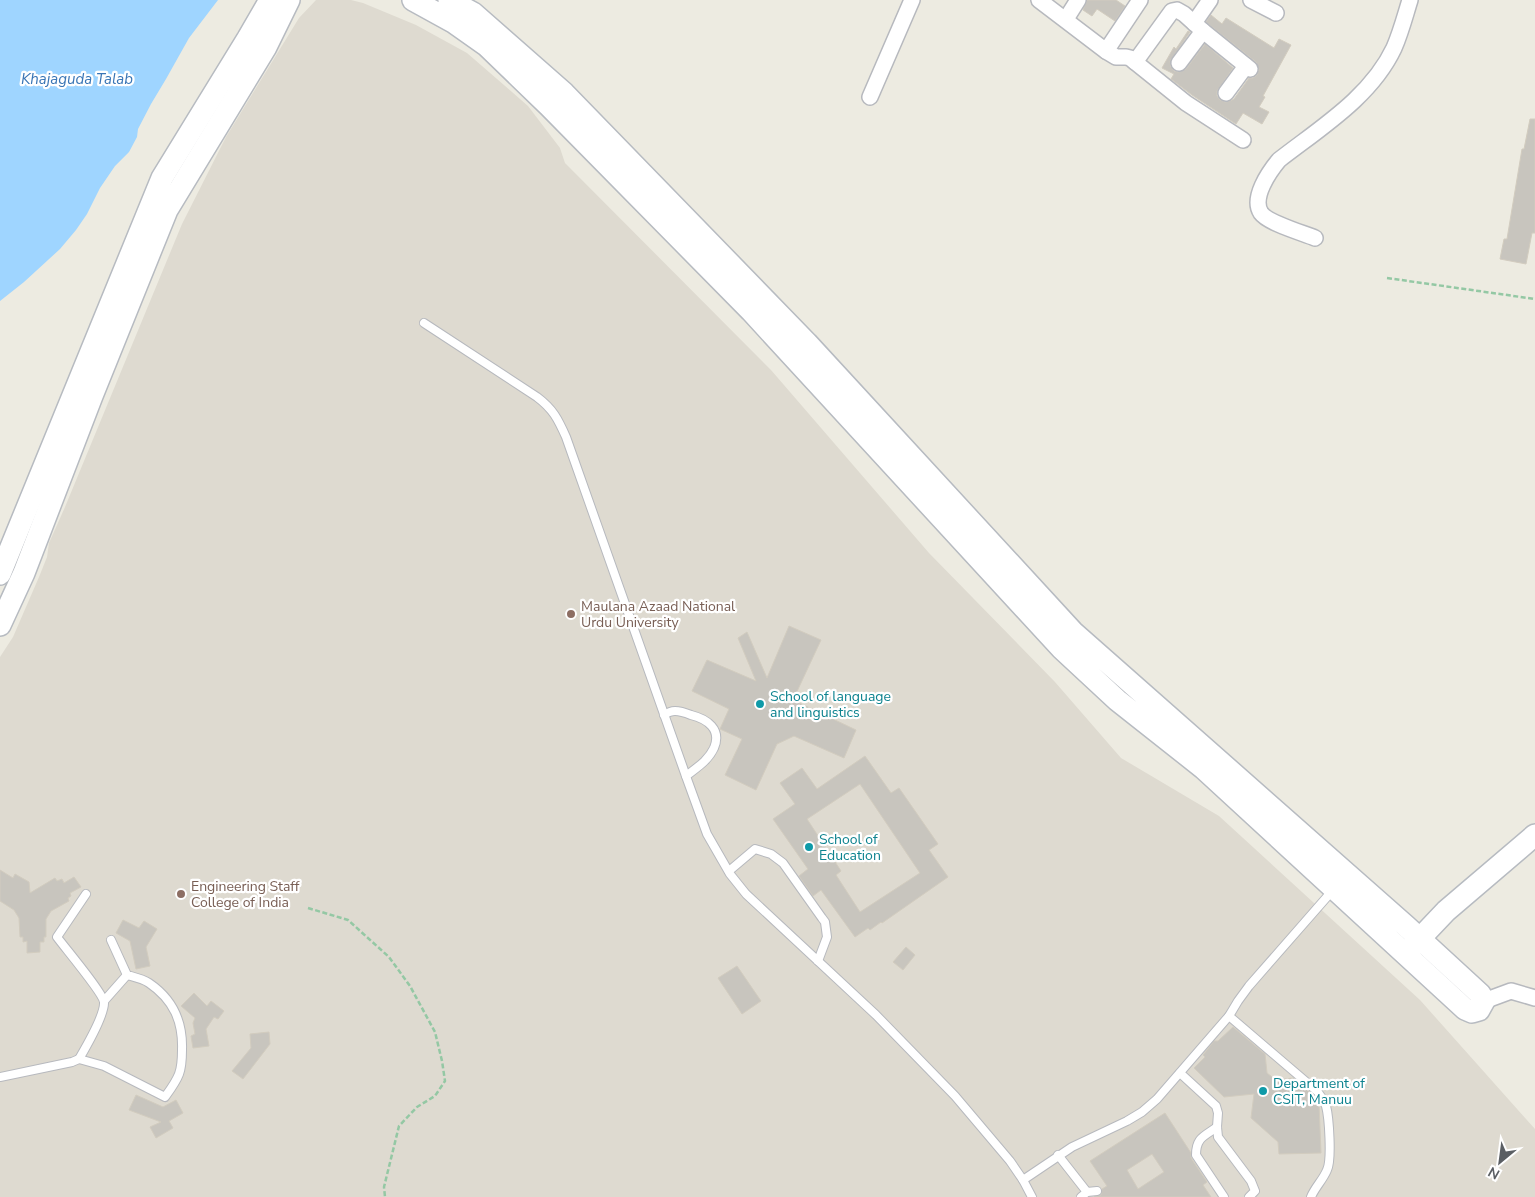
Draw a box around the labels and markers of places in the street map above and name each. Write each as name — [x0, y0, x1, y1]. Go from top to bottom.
place label: Maulana Azaad National Urdu University — [581, 597, 736, 632]
marker: Maulana Azaad National Urdu University — [565, 608, 577, 620]
place label: School of language and linguistics — [770, 687, 891, 722]
marker: School of language and linguistics — [754, 698, 766, 710]
place label: School of Education — [819, 830, 881, 865]
marker: School of Education — [803, 841, 815, 853]
place label: Engineering Staff College of India — [191, 877, 300, 912]
marker: Engineering Staff College of India — [175, 888, 187, 900]
place label: Department of CSIT, Manuu — [1273, 1074, 1365, 1109]
marker: Department of CSIT, Manuu — [1257, 1085, 1269, 1097]

